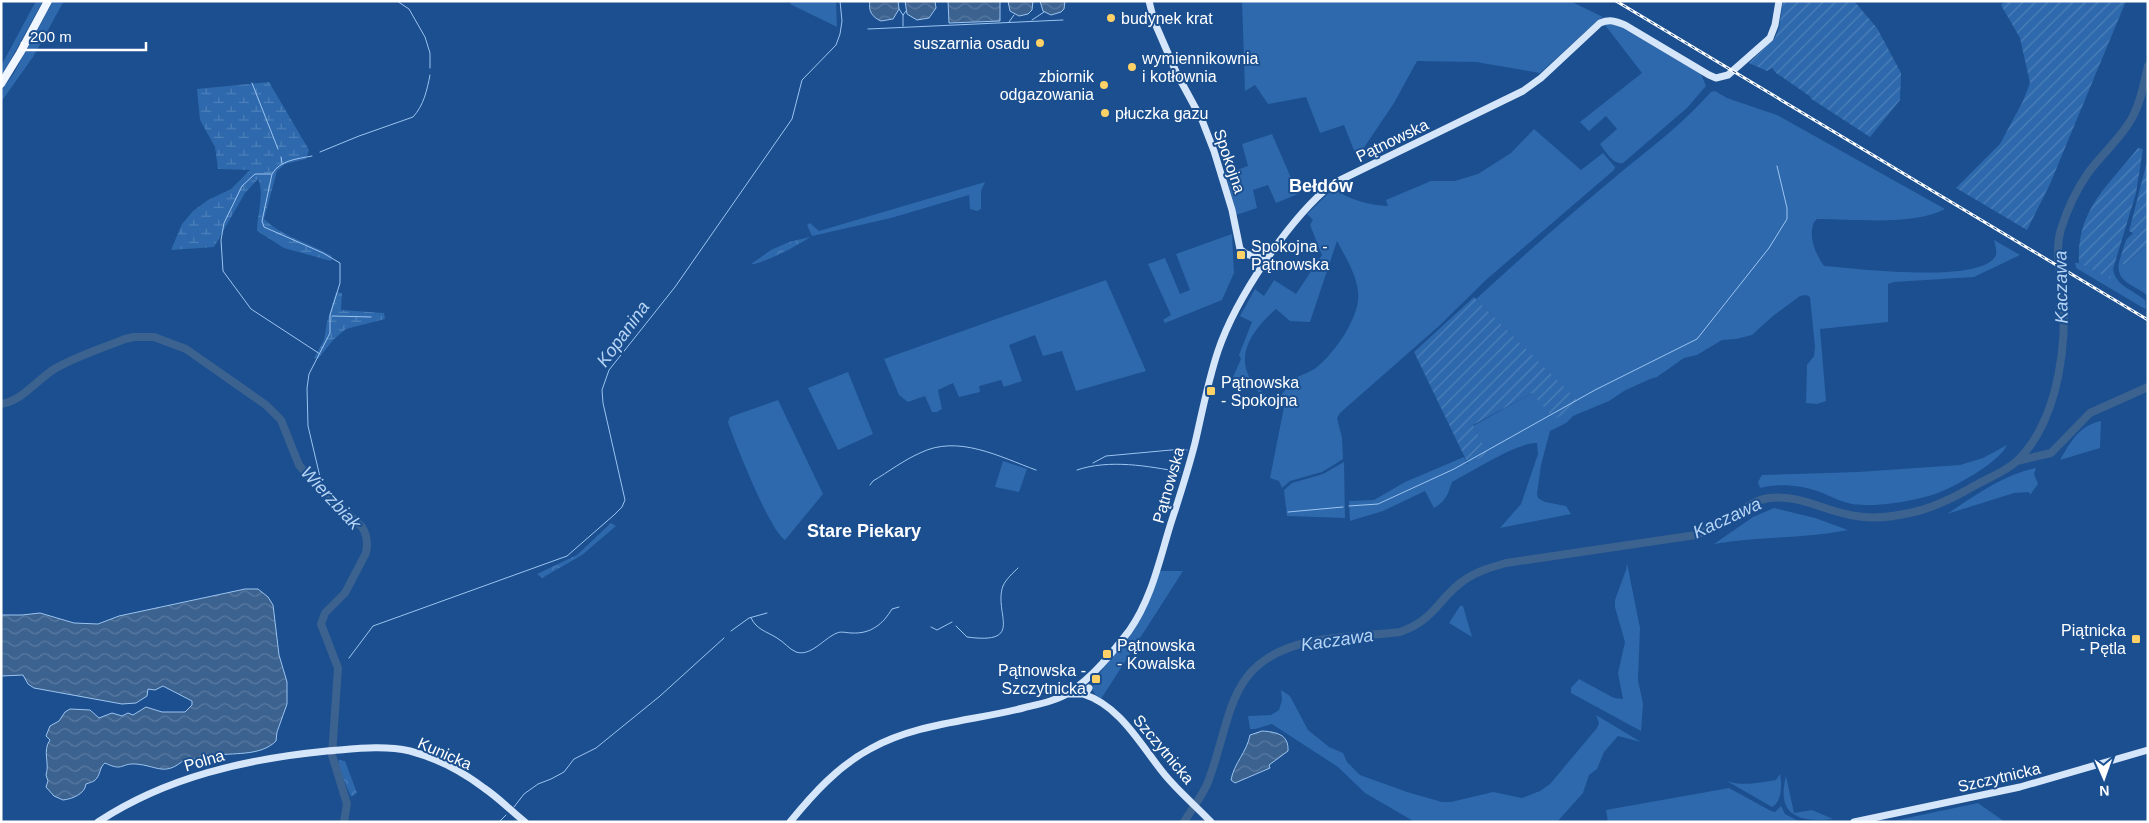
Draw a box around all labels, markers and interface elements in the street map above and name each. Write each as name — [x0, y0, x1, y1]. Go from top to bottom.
place label: budynek krat — [1121, 10, 1213, 27]
marker: budynek krat — [1105, 12, 1117, 24]
scale bar — [22, 20, 146, 52]
text: 200 m — [30, 28, 72, 45]
place label: suszarnia osadu — [913, 35, 1030, 52]
marker: suszarnia osadu — [1034, 37, 1046, 49]
place label: wymiennikownia i kotłownia — [1141, 50, 1259, 85]
marker: wymiennikownia i kotłownia — [1126, 61, 1138, 73]
place label: zbiornik odgazowania — [1000, 68, 1095, 103]
marker: zbiornik odgazowania — [1098, 79, 1110, 91]
place label: płuczka gazu — [1115, 105, 1208, 122]
marker: płuczka gazu — [1099, 107, 1111, 119]
street label: Pątnowska — [1353, 116, 1431, 165]
street label: Spokojna — [1211, 127, 1248, 196]
district label: Bełdów — [1289, 176, 1354, 196]
place label: Spokojna - Pątnowska — [1251, 238, 1329, 273]
marker: Spokojna - Pątnowska — [1235, 249, 1247, 261]
water label: Kaczawa — [2050, 250, 2072, 324]
water label: Kopanina — [593, 297, 653, 371]
place label: Pątnowska - Spokojna — [1221, 374, 1299, 409]
marker: Pątnowska - Spokojna — [1205, 385, 1217, 397]
street label: Pątnowska — [1150, 445, 1187, 525]
water label: Wierzbiak — [297, 462, 366, 534]
water label: Kaczawa — [1690, 494, 1764, 542]
district label: Stare Piekary — [807, 521, 921, 541]
place label: Piątnicka - Pętla — [2061, 622, 2126, 657]
water label: Kaczawa — [1299, 625, 1375, 655]
marker: Piątnicka - Pętla — [2130, 633, 2142, 645]
place label: Pątnowska - Kowalska — [1117, 637, 1195, 672]
marker: Pątnowska - Kowalska — [1101, 648, 1113, 660]
place label: Pątnowska - Szczytnicka — [998, 662, 1086, 697]
marker: Pątnowska - Szczytnicka — [1090, 673, 1102, 685]
street label: Szczytnicka — [1130, 712, 1197, 787]
street label: Kunicka — [415, 734, 474, 773]
street label: Polna — [182, 747, 226, 774]
north arrow — [2079, 753, 2129, 803]
street label: Szczytnicka — [1956, 760, 2042, 795]
text: N — [2099, 783, 2110, 799]

